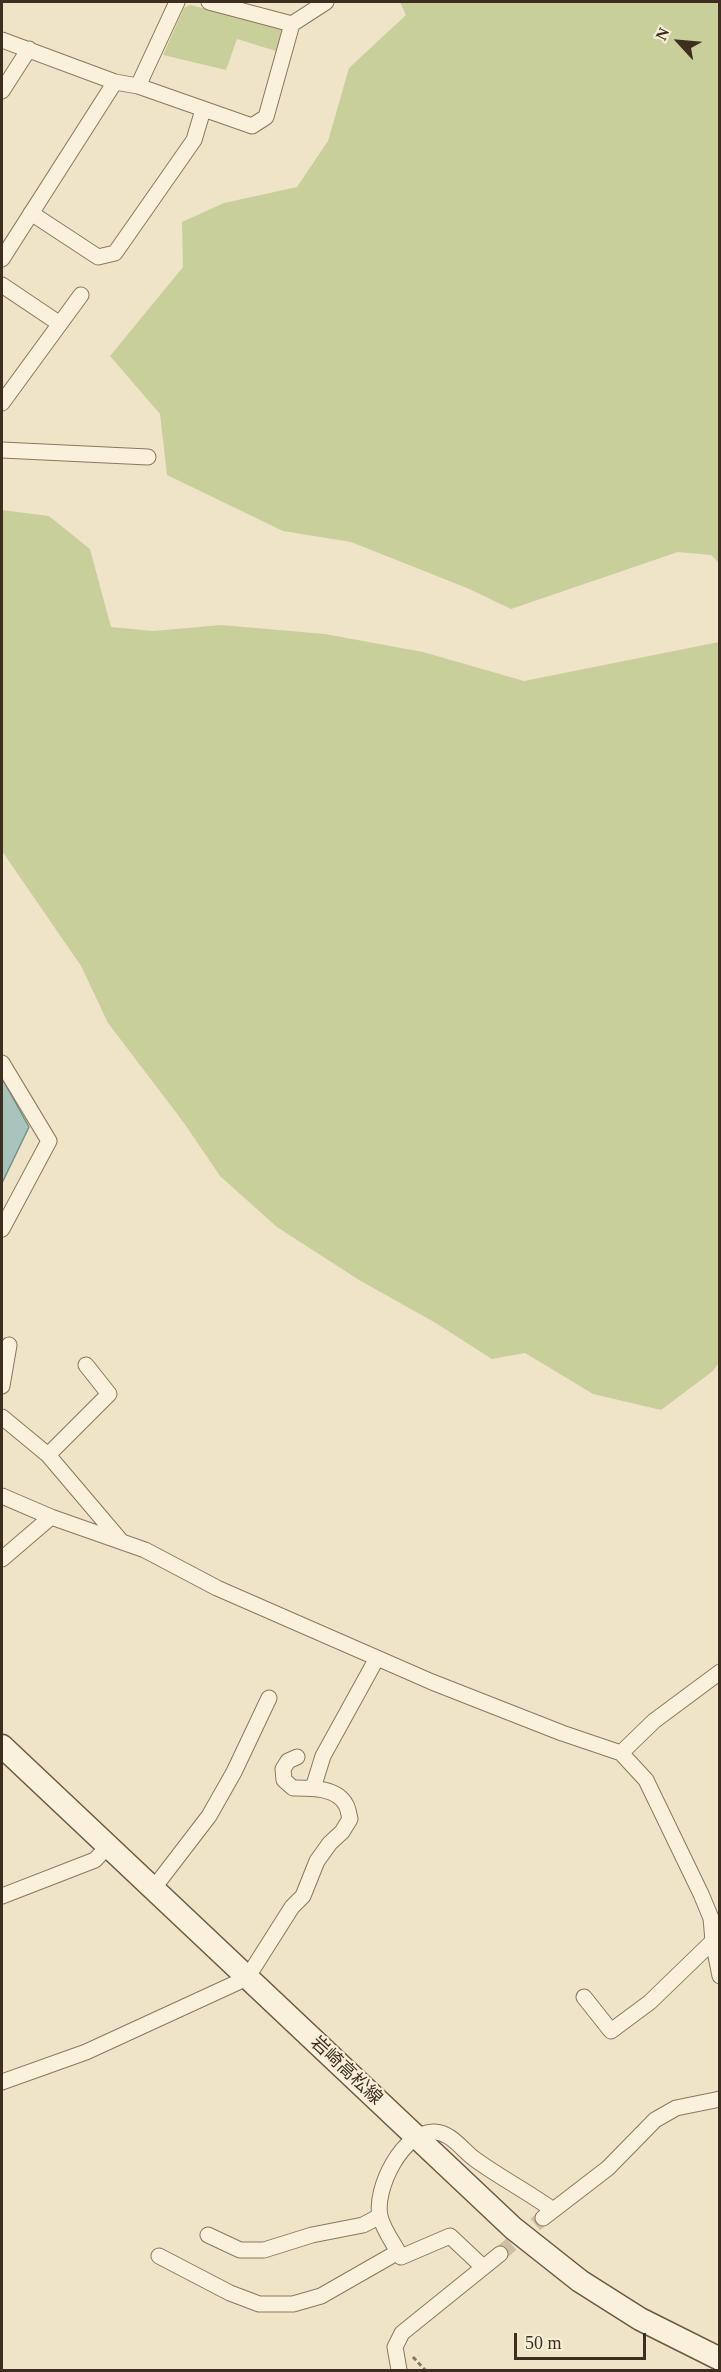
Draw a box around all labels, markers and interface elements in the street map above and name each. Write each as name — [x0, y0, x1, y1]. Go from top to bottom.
north arrow — [649, 12, 709, 72]
text: N — [652, 25, 673, 43]
street label: 岩崎高松線 — [306, 2032, 386, 2110]
scale bar — [517, 2321, 649, 2359]
text: 50 m — [525, 2333, 562, 2353]

